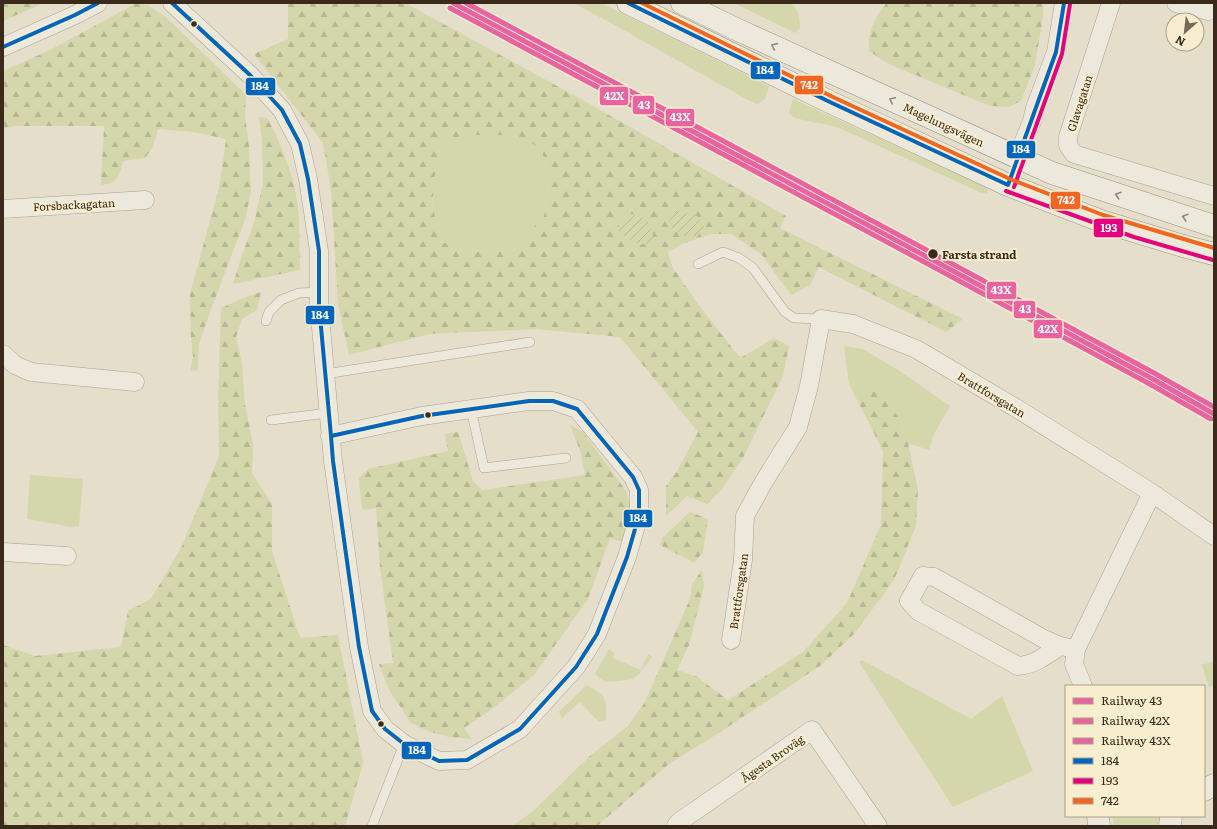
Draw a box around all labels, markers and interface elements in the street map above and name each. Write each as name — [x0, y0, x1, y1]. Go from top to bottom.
north arrow — [1165, 12, 1205, 52]
unlabelled marker — [189, 19, 199, 29]
text: N — [1172, 32, 1188, 51]
one-way arrow — [771, 43, 779, 51]
line badge: 184 — [750, 61, 781, 80]
text: 184 — [756, 61, 774, 77]
street label: Glavagatan — [1062, 73, 1096, 133]
line badge: 742 — [794, 75, 824, 95]
text: 742 — [800, 76, 818, 92]
line badge: 184 — [245, 77, 276, 96]
text: 184 — [251, 77, 269, 93]
line badge: 42X — [599, 86, 629, 106]
text: 42X — [604, 87, 625, 103]
line badge: 43 — [632, 95, 655, 115]
text: 43 — [638, 96, 650, 112]
one-way arrow — [889, 97, 897, 105]
street label: Magelungsvägen — [901, 98, 987, 150]
line badge: 43X — [665, 108, 695, 127]
text: 43X — [669, 108, 691, 124]
line badge: 184 — [1006, 140, 1036, 159]
text: 184 — [1012, 140, 1030, 156]
line badge: 742 — [1050, 191, 1081, 210]
text: 742 — [1057, 191, 1075, 207]
one-way arrow — [1115, 192, 1122, 200]
street label: Forsbackagatan — [33, 194, 115, 214]
one-way arrow — [1181, 213, 1188, 222]
line badge: 193 — [1093, 218, 1124, 238]
text: 193 — [1101, 219, 1117, 235]
place label: Farsta strand — [942, 246, 1016, 262]
marker: Farsta strand — [926, 247, 940, 261]
line badge: 43X — [986, 281, 1017, 300]
text: 43X — [990, 281, 1012, 297]
line badge: 43 — [1013, 300, 1036, 319]
text: 43 — [1019, 300, 1031, 316]
line badge: 184 — [305, 305, 335, 325]
text: 184 — [311, 306, 329, 322]
line badge: 42X — [1033, 319, 1063, 339]
text: 42X — [1038, 320, 1059, 336]
street label: Brattforsgatan — [955, 367, 1029, 421]
unlabelled marker — [423, 410, 433, 420]
line badge: 184 — [623, 509, 653, 528]
text: 184 — [629, 509, 647, 525]
street label: Brattforsgatan — [725, 552, 751, 630]
legend — [1065, 685, 1205, 817]
text: Railway 43 — [1101, 691, 1162, 709]
text: Railway 42X — [1101, 711, 1171, 729]
unlabelled marker — [376, 719, 386, 729]
street label: Ågesta Broväg — [737, 730, 808, 786]
text: Railway 43X — [1101, 731, 1171, 749]
line badge: 184 — [401, 741, 432, 760]
text: 184 — [408, 741, 426, 757]
text: 184 — [1101, 751, 1119, 769]
text: 193 — [1101, 771, 1119, 789]
text: 742 — [1101, 791, 1119, 809]

